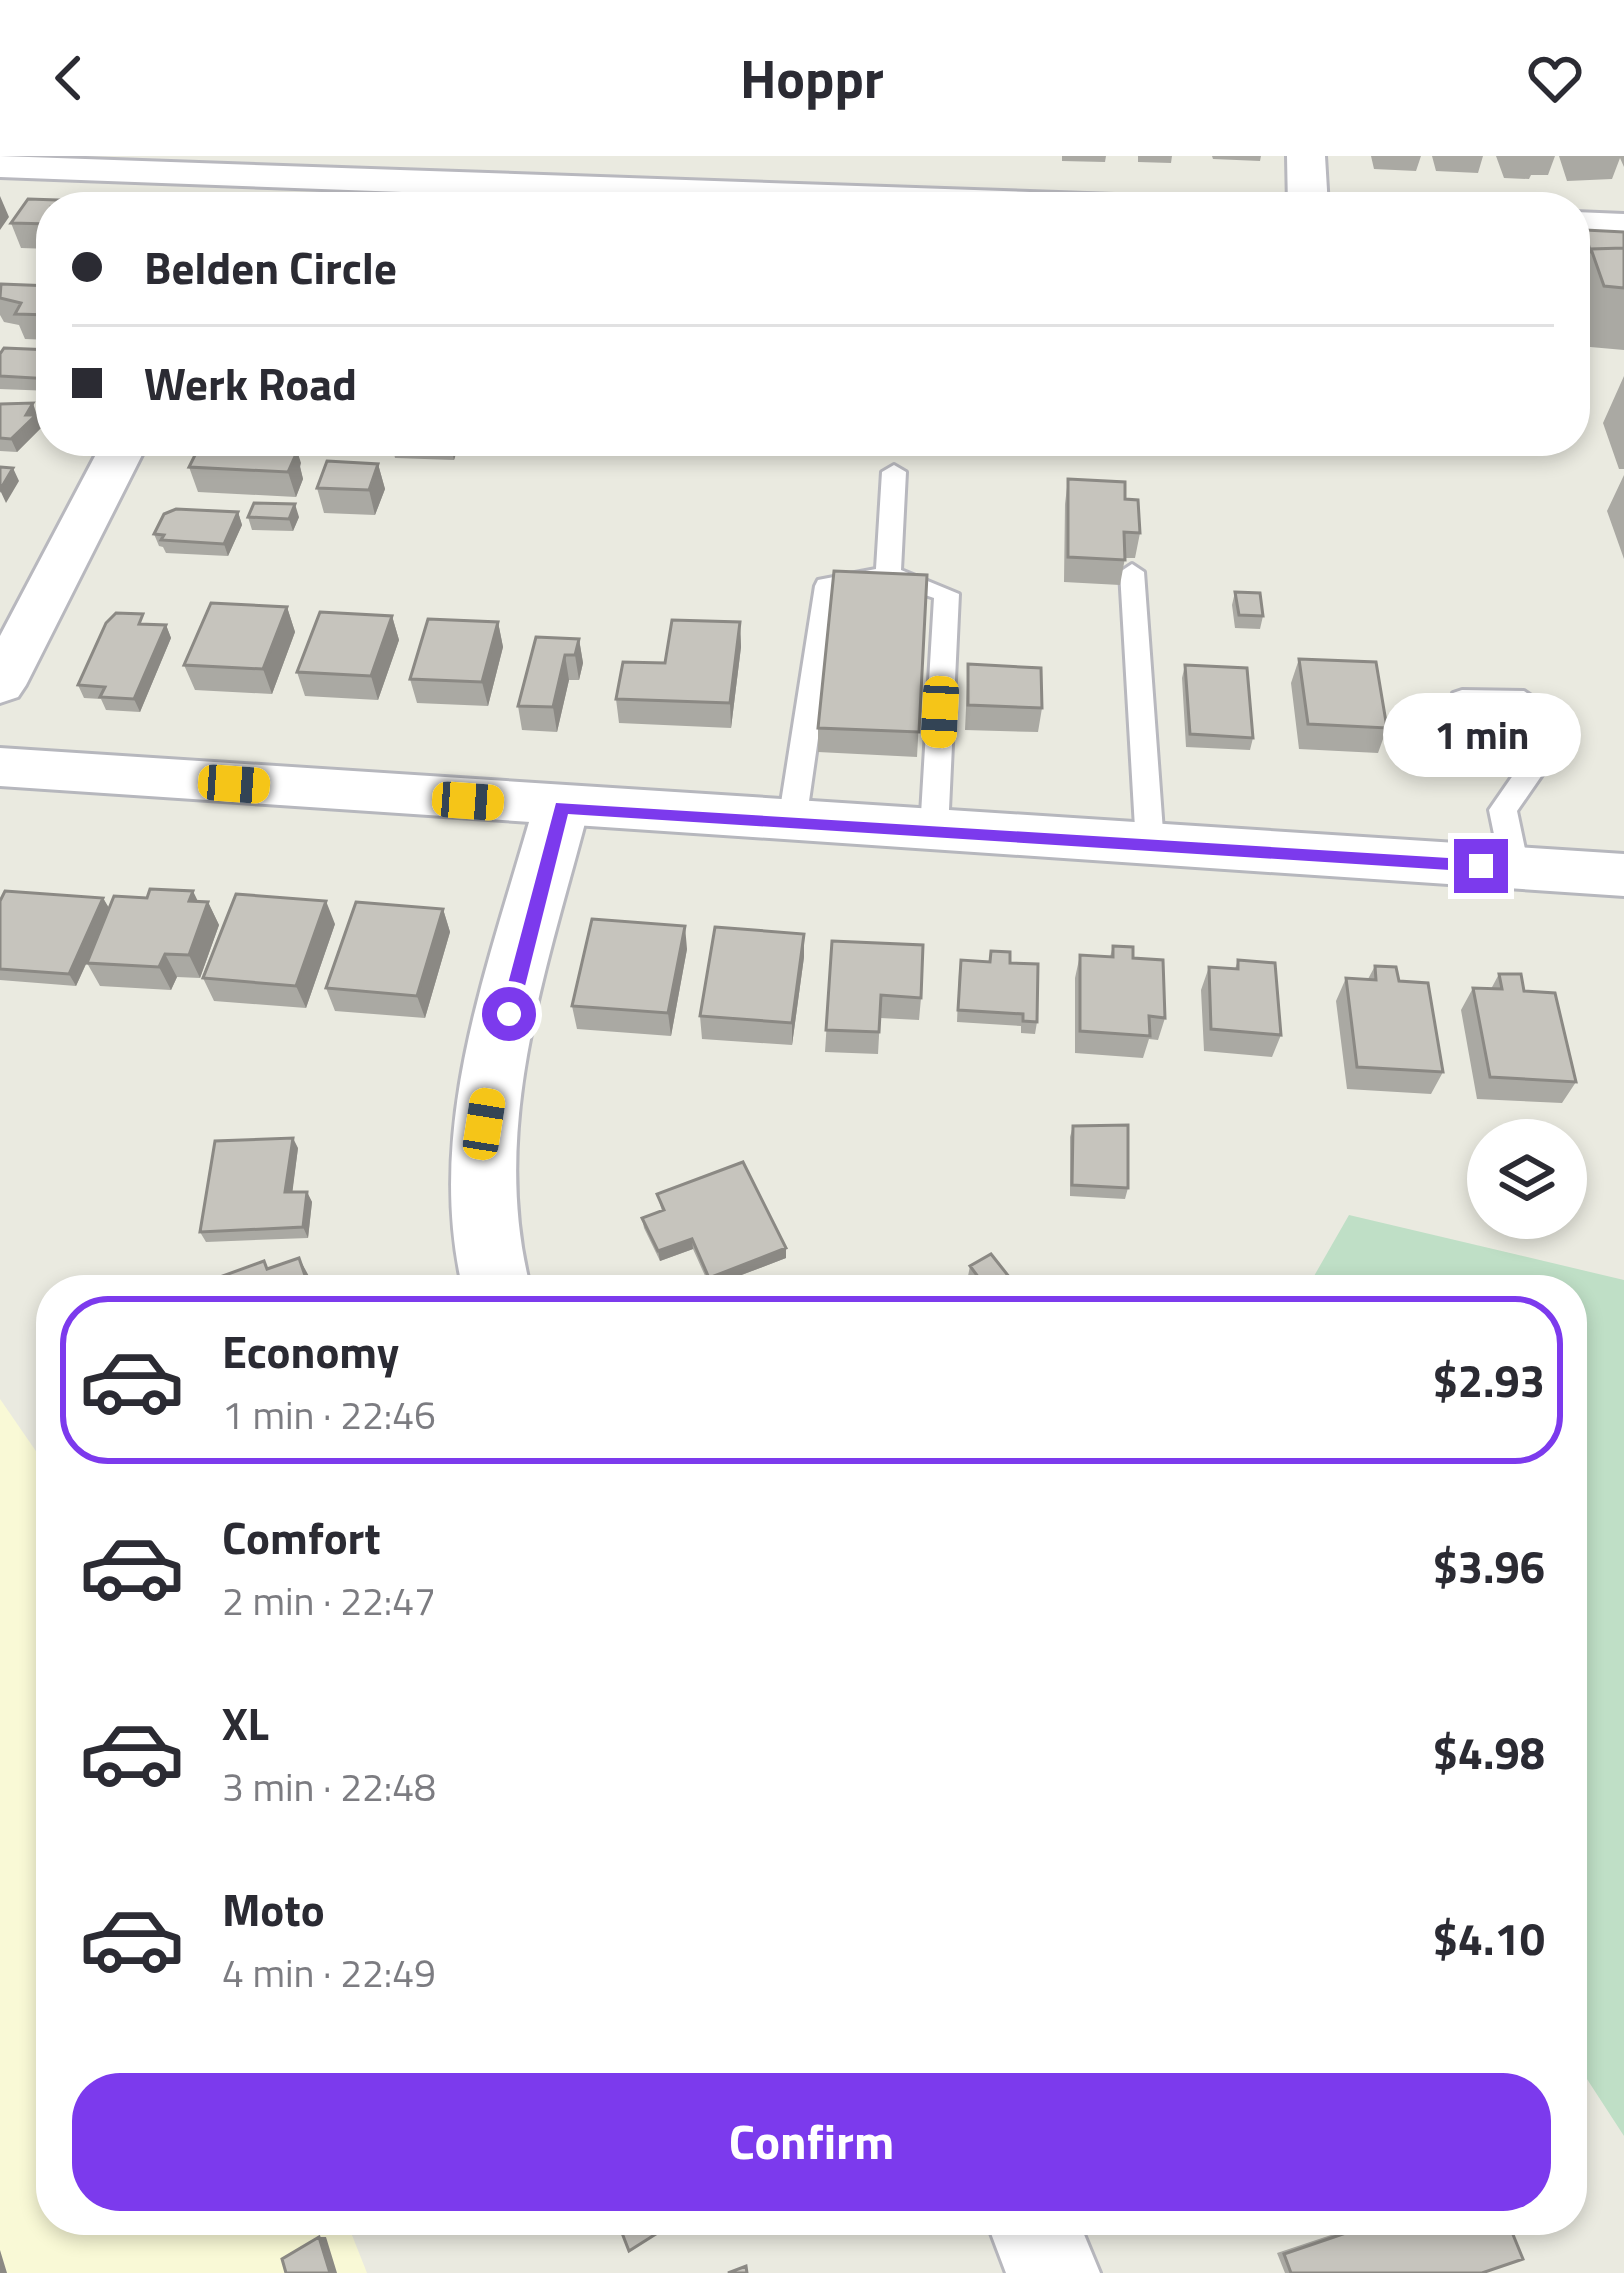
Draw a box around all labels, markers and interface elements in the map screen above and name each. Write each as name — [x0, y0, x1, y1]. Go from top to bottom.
text: Hoppr — [740, 37, 884, 119]
icon: back — [36, 45, 102, 111]
icon: heart — [1522, 45, 1588, 111]
text: Belden Circle — [144, 233, 397, 301]
text: Werk Road — [144, 349, 357, 417]
car — [920, 675, 960, 749]
callout: 1 min — [1382, 692, 1580, 776]
text: 1 min — [1435, 705, 1529, 764]
car — [197, 764, 271, 804]
car — [431, 781, 505, 821]
route end — [1454, 839, 1508, 893]
route start — [482, 987, 536, 1041]
car — [461, 1086, 507, 1162]
map controls — [1467, 1119, 1587, 1239]
button: layers — [1467, 1119, 1587, 1239]
text: Economy — [222, 1317, 399, 1385]
icon: car — [78, 1326, 186, 1434]
text: $2.93 — [1433, 1346, 1545, 1414]
text: 1 min · 22:46 — [222, 1385, 436, 1444]
text: Comfort — [222, 1503, 381, 1571]
icon: car — [78, 1512, 186, 1620]
text: $3.96 — [1433, 1532, 1545, 1600]
text: 2 min · 22:47 — [222, 1571, 436, 1630]
text: XL — [222, 1689, 269, 1757]
icon: car — [78, 1698, 186, 1806]
text: $4.98 — [1433, 1718, 1545, 1786]
text: 3 min · 22:48 — [222, 1757, 436, 1816]
text: Moto — [222, 1875, 325, 1943]
icon: car — [78, 1884, 186, 1992]
text: $4.10 — [1433, 1904, 1545, 1972]
text: 4 min · 22:49 — [222, 1943, 436, 2002]
button: Confirm — [72, 2073, 1551, 2211]

